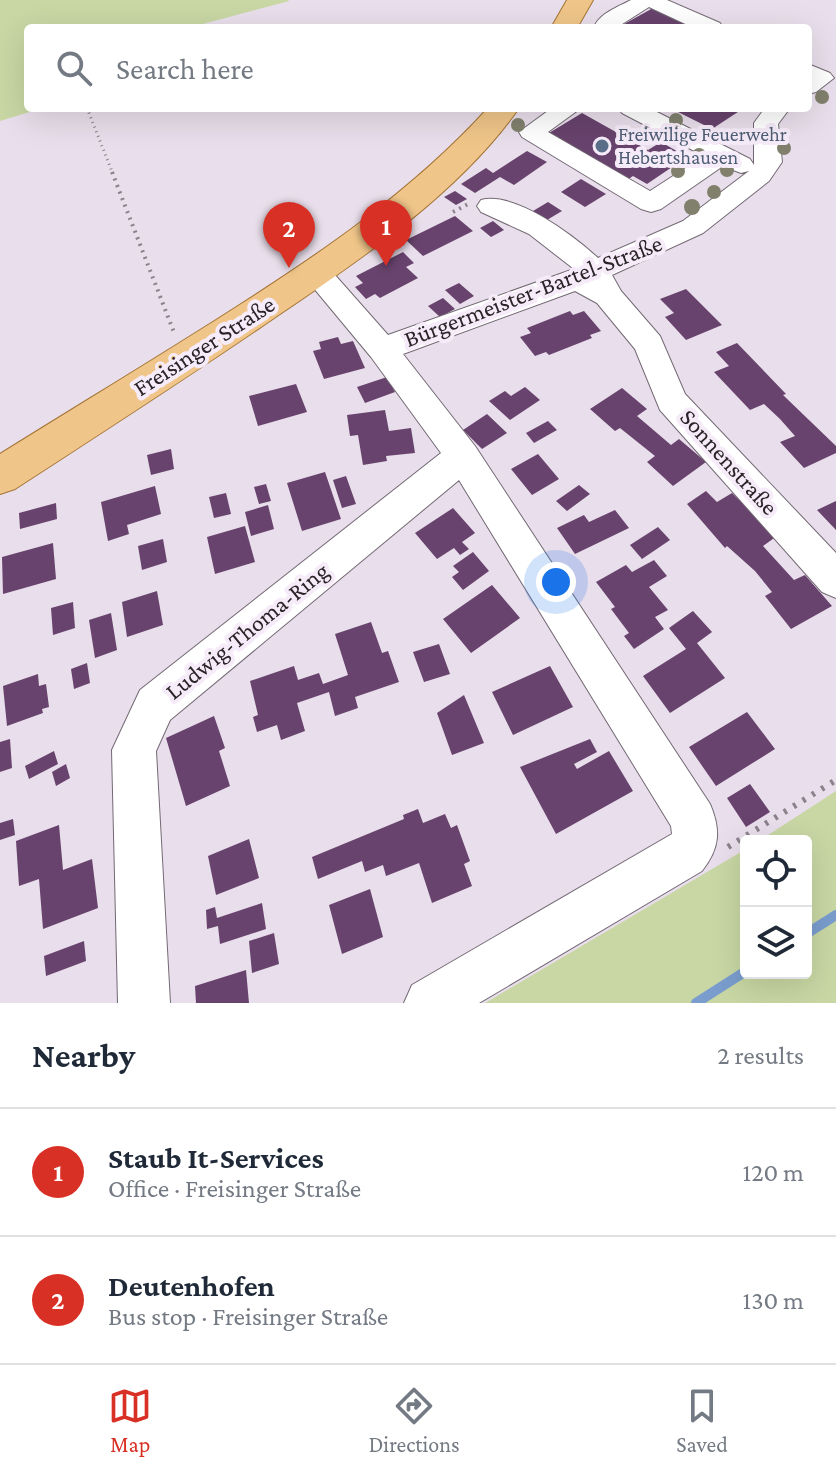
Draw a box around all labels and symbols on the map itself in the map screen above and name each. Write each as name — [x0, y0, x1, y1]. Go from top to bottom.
place label: Freiwilige Feuerwehr Hebertshausen — [618, 123, 787, 168]
marker: Freiwilige Feuerwehr Hebertshausen — [593, 137, 611, 155]
pin: 1 — [360, 200, 412, 266]
pin: 2 — [263, 202, 315, 268]
street label: Bürgermeister-Bartel-Straße — [400, 229, 666, 352]
street label: Freisinger Straße — [128, 290, 279, 401]
street label: Sonnenstraße — [675, 403, 784, 520]
street label: Ludwig-Thoma-Ring — [160, 556, 334, 705]
your location — [536, 562, 576, 602]

